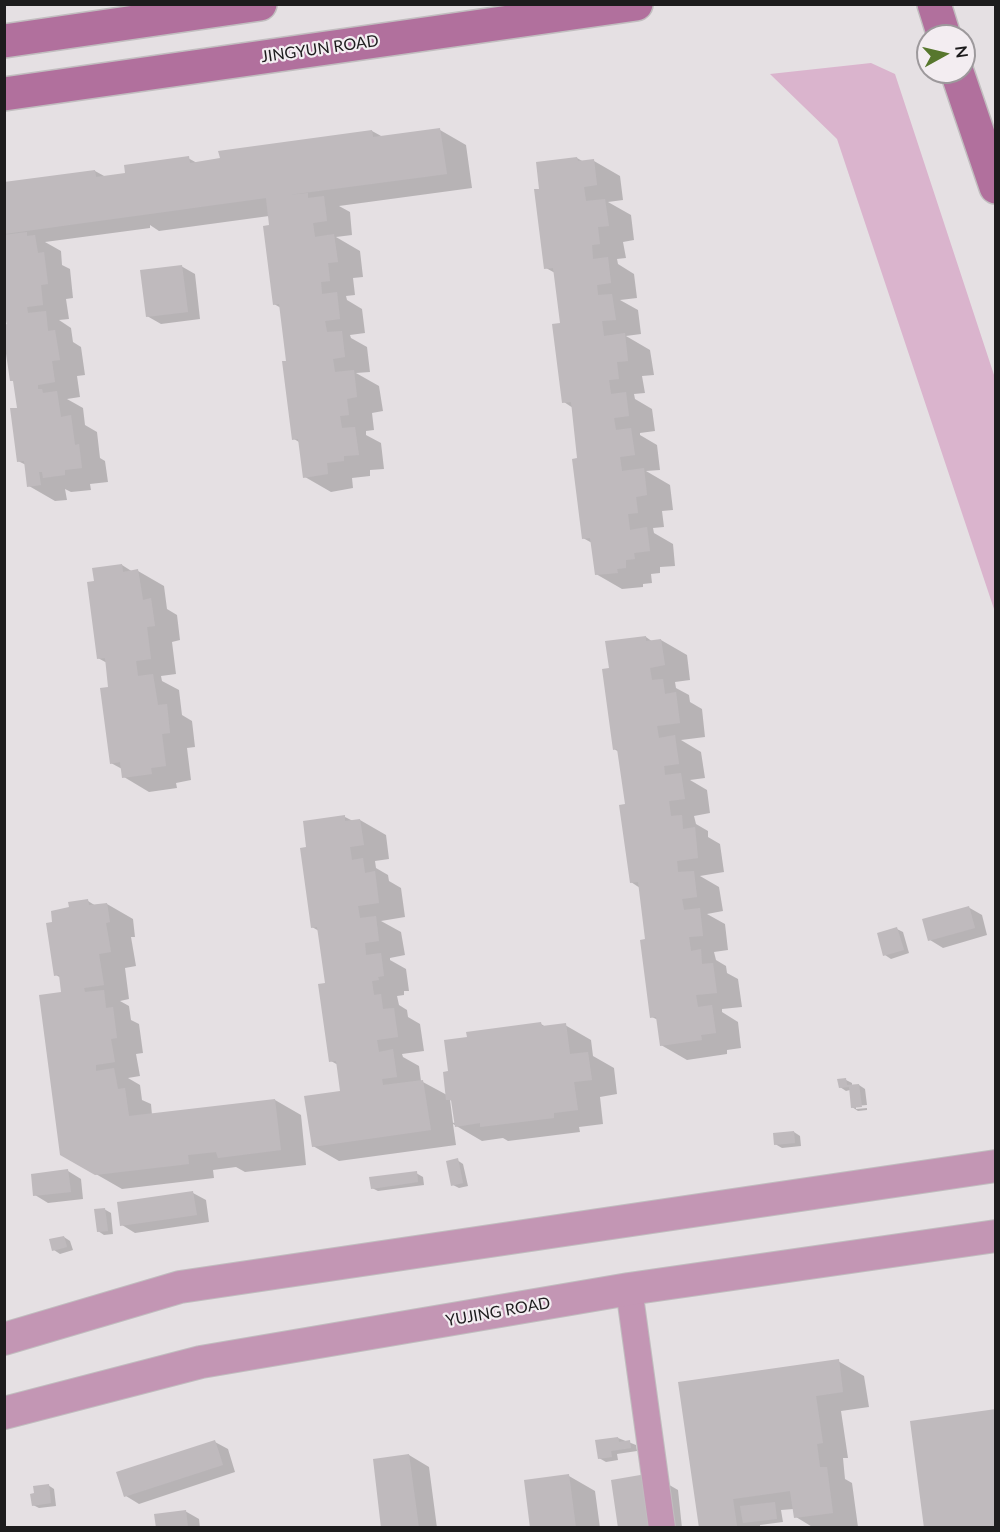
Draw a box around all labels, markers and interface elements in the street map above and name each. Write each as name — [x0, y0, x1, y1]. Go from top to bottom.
north arrow — [916, 24, 976, 84]
street label: JINGYUN ROAD — [260, 31, 380, 67]
text: N — [952, 44, 973, 59]
street label: YUJING ROAD — [444, 1293, 552, 1331]

